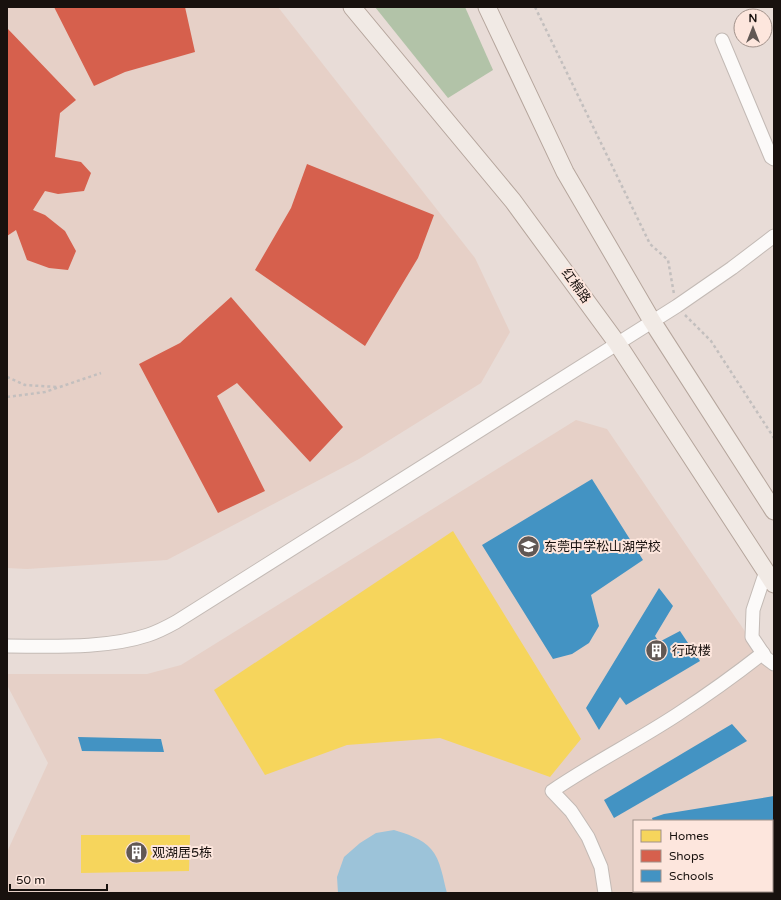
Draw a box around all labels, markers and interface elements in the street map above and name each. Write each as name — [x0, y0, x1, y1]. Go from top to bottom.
north arrow — [733, 8, 773, 48]
text: N — [749, 12, 757, 25]
street label: 红棉路 — [558, 266, 594, 306]
school or university icon: 东莞中学松山湖学校 — [516, 534, 542, 560]
place label: 东莞中学松山湖学校 — [544, 539, 661, 555]
building icon: 行政楼 — [644, 638, 670, 664]
place label: 行政楼 — [672, 643, 711, 659]
legend — [633, 820, 773, 892]
text: Homes — [669, 829, 709, 843]
building icon: 观湖居5栋 — [123, 840, 149, 866]
place label: 观湖居5栋 — [152, 845, 212, 861]
text: Shops — [669, 849, 704, 863]
scale bar — [10, 866, 107, 892]
text: Schools — [669, 869, 714, 883]
text: 50 m — [16, 873, 45, 887]

